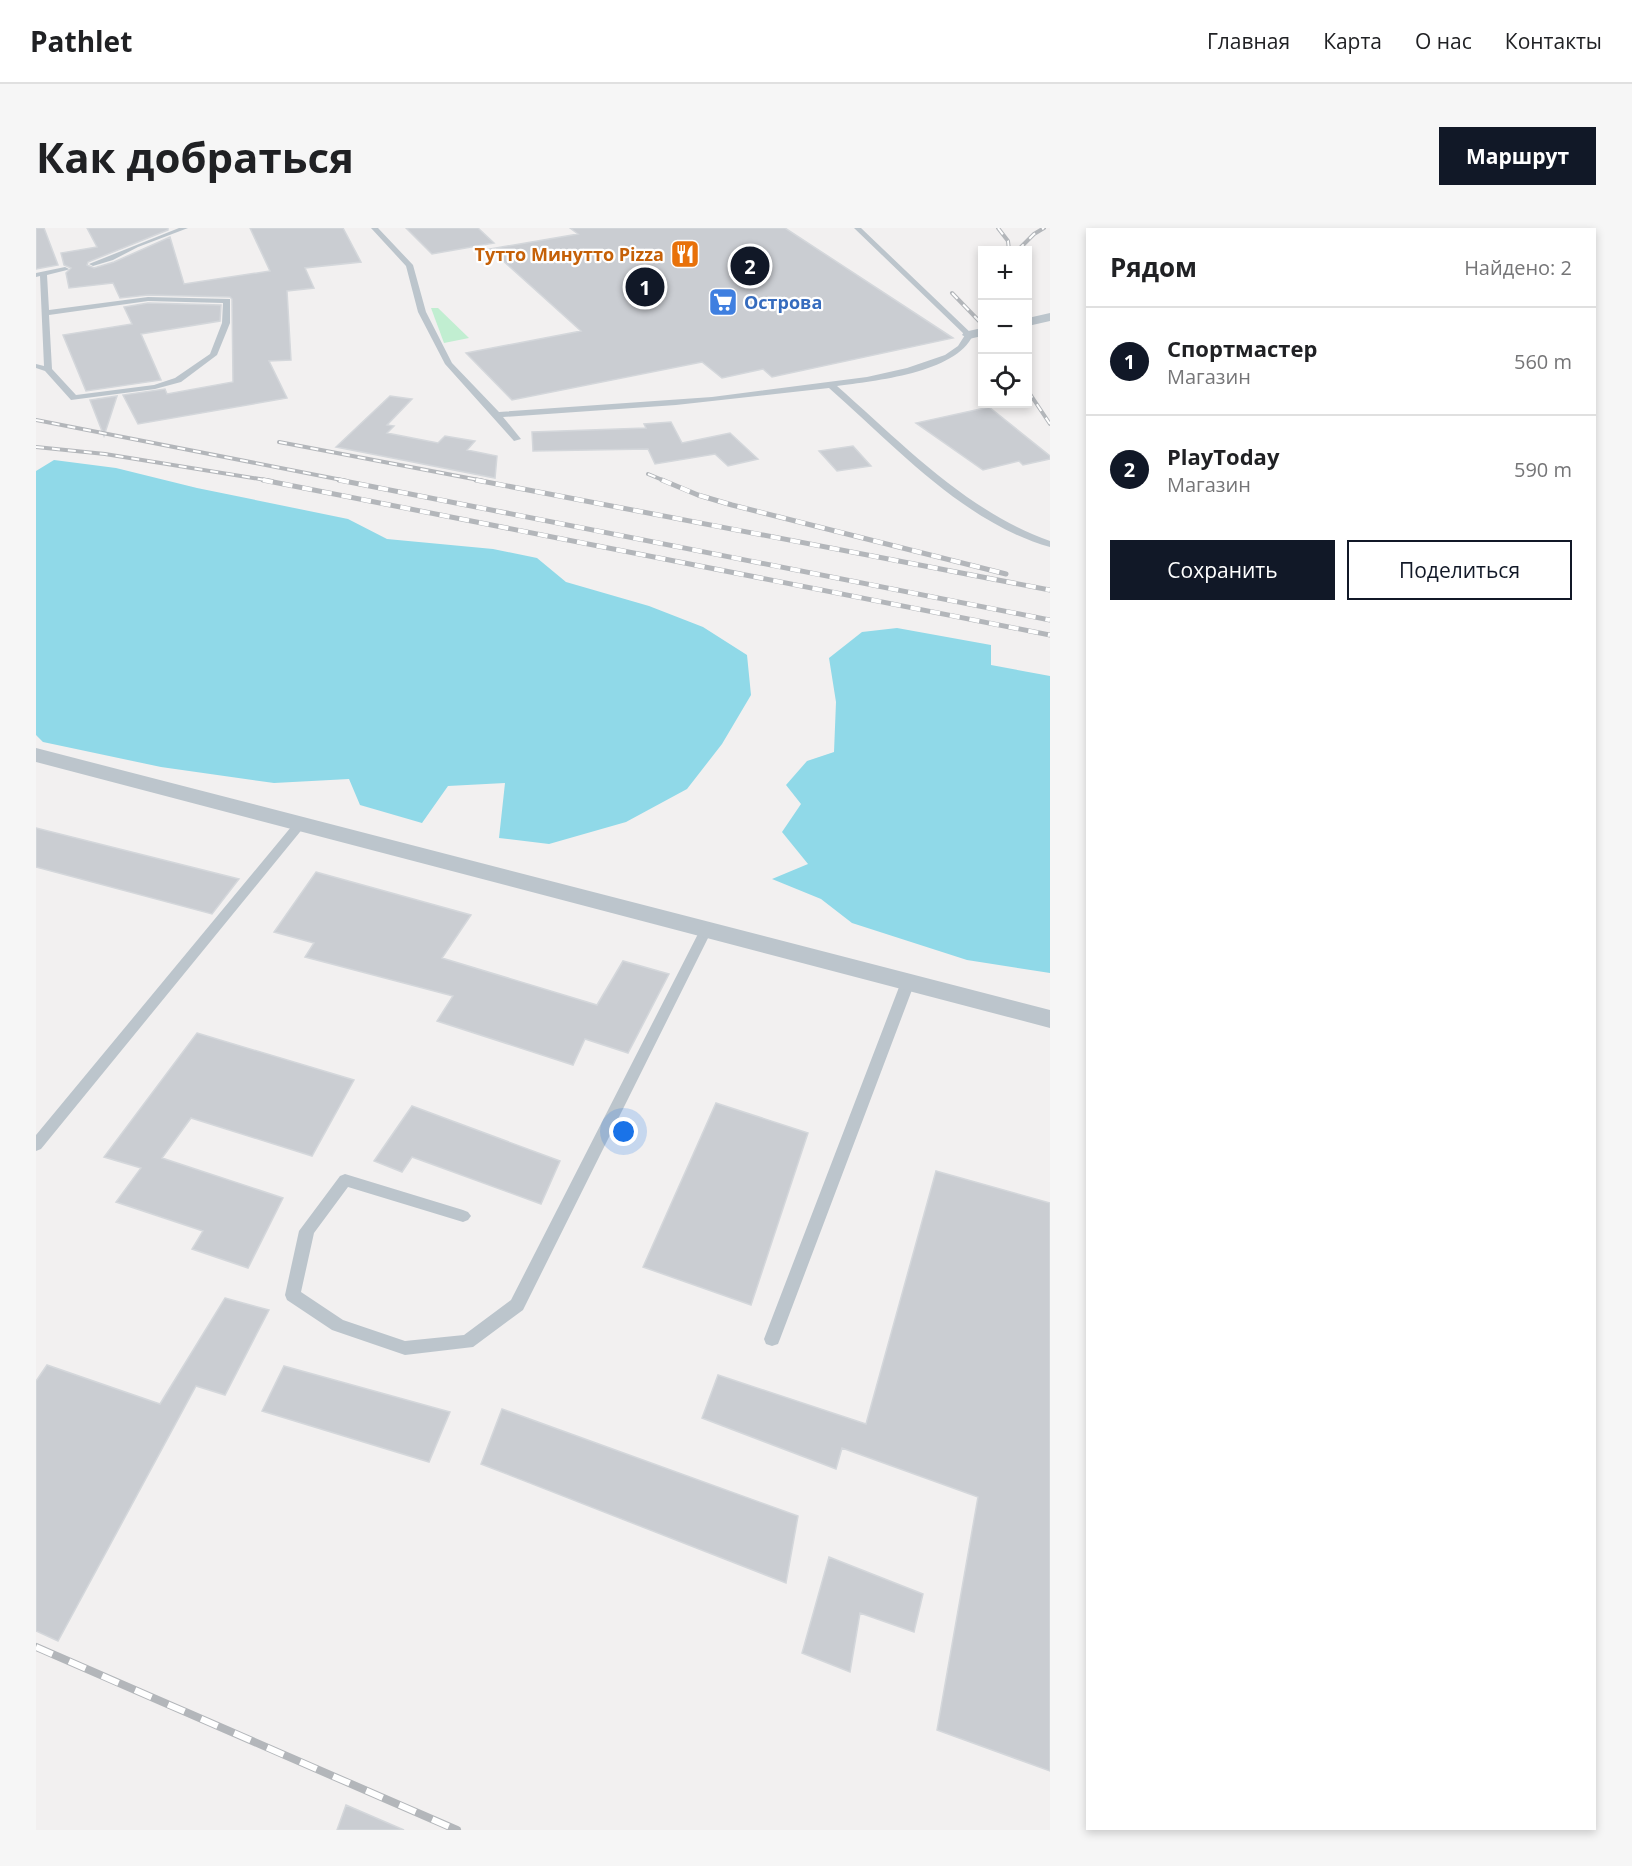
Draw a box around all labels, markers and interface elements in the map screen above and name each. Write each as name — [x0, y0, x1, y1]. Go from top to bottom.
text: Pathlet — [30, 22, 132, 60]
text: Главная — [1207, 27, 1290, 55]
text: Карта — [1323, 27, 1382, 55]
text: О нас — [1415, 27, 1472, 55]
text: Контакты — [1505, 27, 1602, 55]
button: Маршрут — [1439, 127, 1596, 185]
text: Как добраться — [36, 128, 354, 185]
restaurant icon: Тутто Минутто Pizza — [669, 238, 701, 270]
place label: Тутто Минутто Pizza — [475, 242, 664, 266]
pin: 2 — [730, 243, 770, 288]
map controls — [978, 246, 1032, 408]
button: + — [978, 246, 1032, 300]
text: Рядом — [1110, 249, 1197, 285]
text: Найдено: 2 — [1464, 254, 1572, 281]
pin: 1 — [626, 264, 664, 310]
supermarket icon: Острова — [707, 286, 739, 318]
place label: Острова — [744, 290, 822, 314]
button: − — [978, 300, 1032, 354]
text: Спортмастер — [1167, 333, 1317, 363]
text: 1 — [1124, 348, 1135, 375]
text: 560 m — [1514, 348, 1572, 375]
button: locate — [978, 354, 1032, 408]
text: Магазин — [1167, 363, 1251, 390]
text: PlayToday — [1167, 441, 1279, 471]
text: 2 — [1124, 456, 1135, 483]
text: 590 m — [1514, 456, 1572, 483]
text: Магазин — [1167, 471, 1251, 498]
button: Сохранить — [1110, 540, 1335, 600]
button: Поделиться — [1347, 540, 1572, 600]
your location — [609, 1117, 638, 1146]

